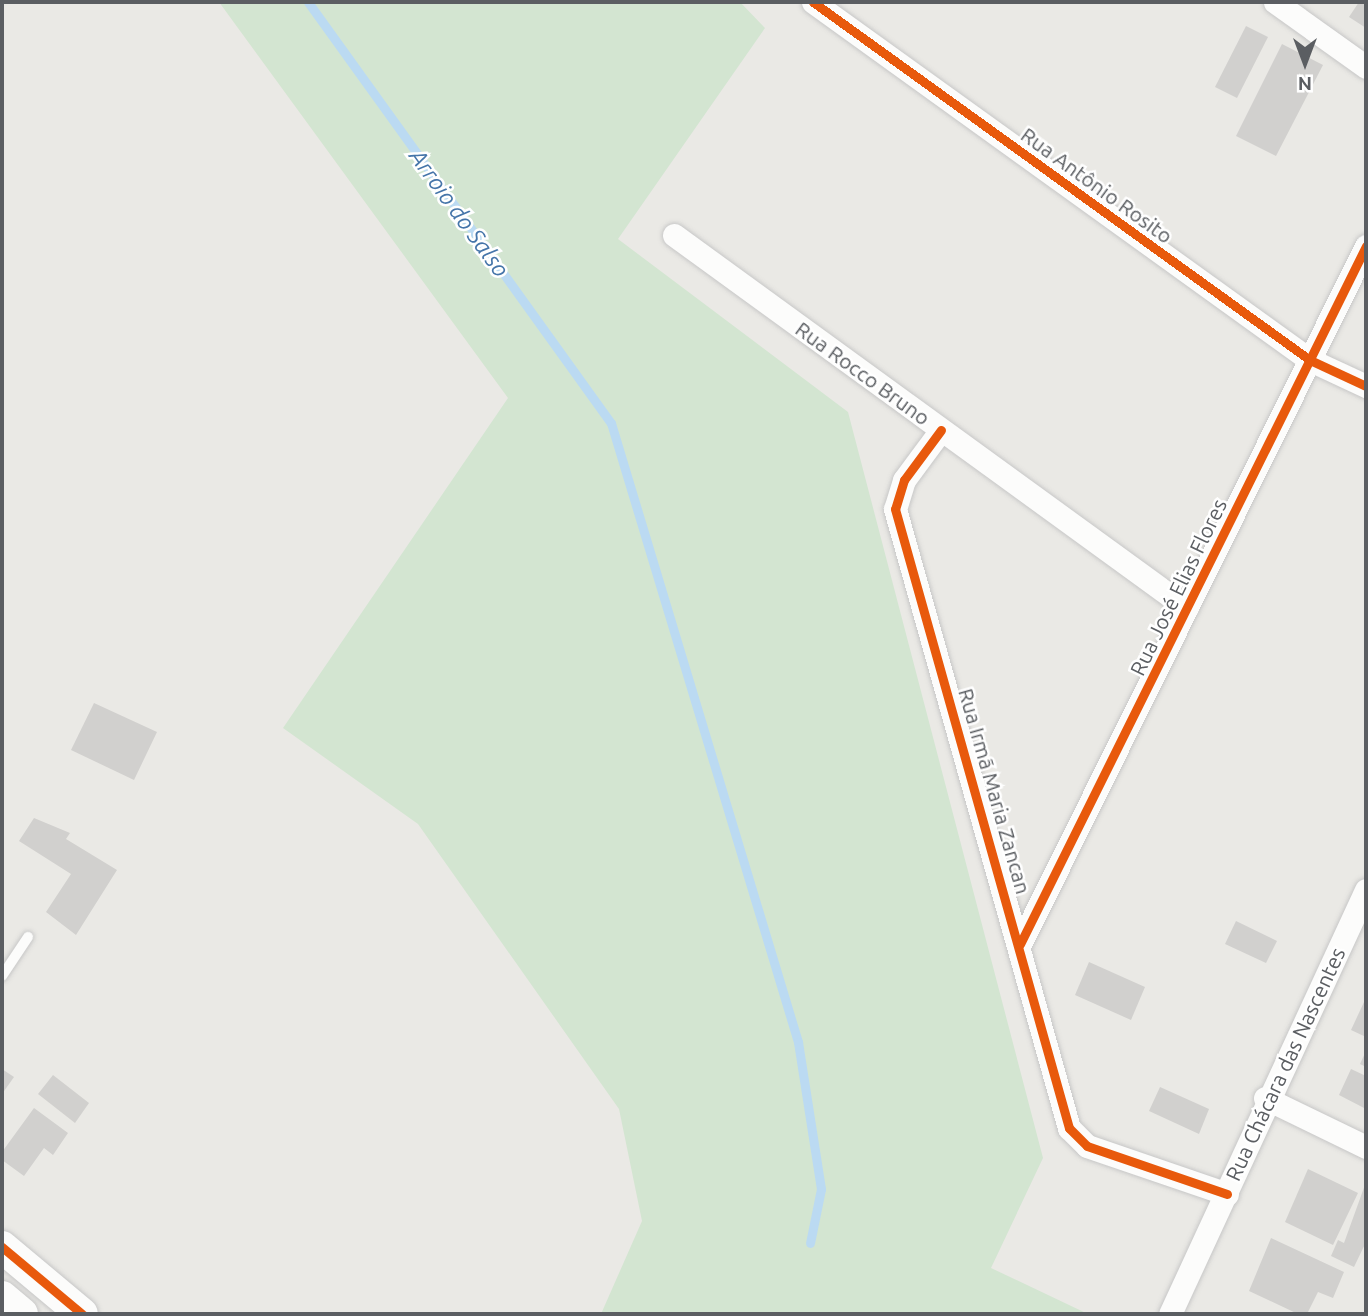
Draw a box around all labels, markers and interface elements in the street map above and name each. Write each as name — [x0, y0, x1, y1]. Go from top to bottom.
north arrow — [1270, 28, 1340, 98]
text: N — [1298, 73, 1312, 95]
street label: Rua Antônio Rosito — [1016, 122, 1178, 248]
water label: Arroio do Salso — [403, 144, 515, 282]
street label: Rua Rocco Bruno — [791, 316, 935, 430]
street label: Rua José Elias Flores — [1124, 495, 1232, 679]
street label: Rua Irmã Maria Zancan — [954, 685, 1036, 897]
street label: Rua Chácara das Nascentes — [1220, 943, 1350, 1185]

